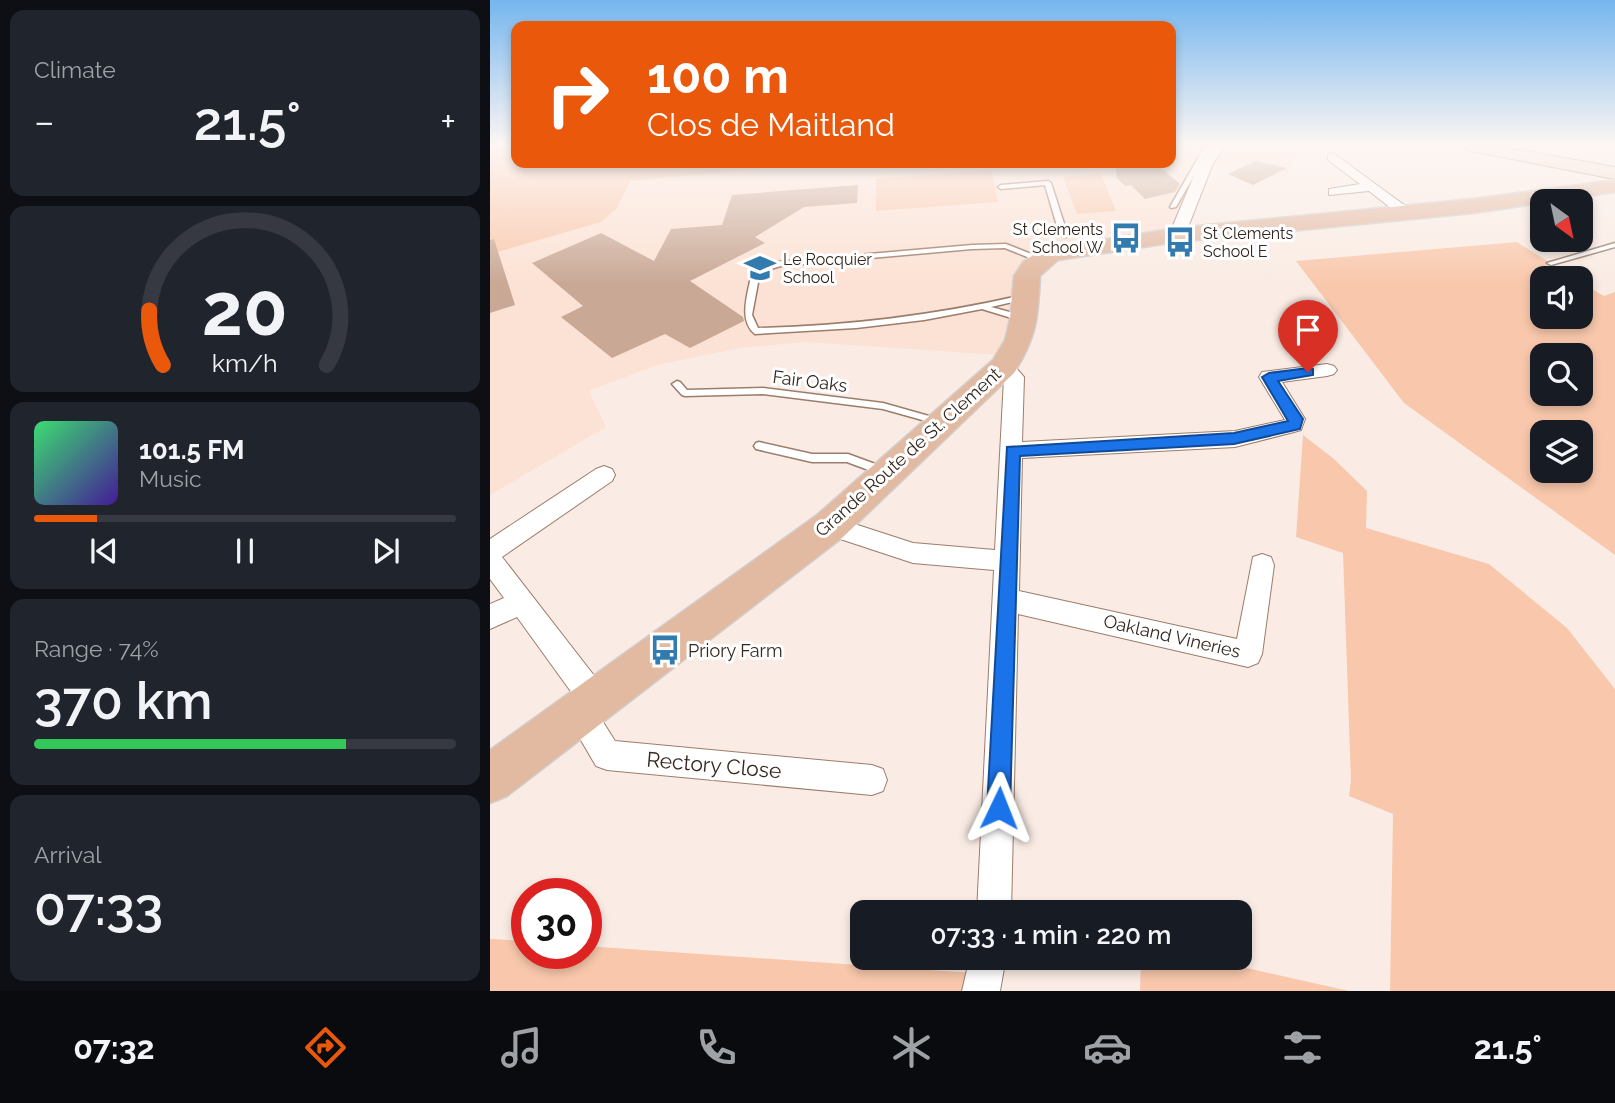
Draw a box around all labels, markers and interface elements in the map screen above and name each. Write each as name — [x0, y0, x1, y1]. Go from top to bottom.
text: 100 m — [647, 47, 789, 104]
icon: right — [532, 49, 623, 140]
text: Climate — [34, 56, 116, 83]
text: 21.5° — [194, 91, 301, 152]
text: − — [34, 99, 54, 144]
text: + — [440, 99, 456, 144]
text: Clos de Maitland — [647, 106, 895, 143]
north arrow — [1530, 189, 1592, 252]
map controls — [1530, 189, 1593, 483]
place label: St Clements School W — [1013, 220, 1103, 257]
bus stop icon: St Clements School W — [1109, 221, 1143, 255]
place label: St Clements School E — [1203, 224, 1293, 261]
bus stop icon: St Clements School E — [1163, 225, 1197, 259]
place label: Le Rocquier School — [783, 250, 872, 287]
school or university icon: Le Rocquier School — [743, 251, 777, 285]
button: sound — [1530, 266, 1593, 329]
text: 20 — [202, 268, 288, 353]
pin — [1278, 300, 1338, 372]
icon: arrive — [1289, 311, 1327, 349]
button: search — [1530, 343, 1593, 406]
text: km/h — [212, 348, 278, 378]
street label: Grande Route de St. Clement — [811, 363, 1005, 541]
street label: Fair Oaks — [771, 366, 849, 396]
button: layers — [1530, 420, 1593, 483]
text: 101.5 FM — [139, 435, 245, 465]
text: Music — [139, 465, 202, 492]
icon: previous — [85, 532, 123, 570]
icon: pause — [226, 532, 264, 570]
icon: next — [367, 532, 405, 570]
street label: Oakland Vineries — [1101, 610, 1243, 662]
bus stop icon: Priory Farm — [648, 633, 682, 667]
text: Range · 74% — [34, 635, 159, 662]
place label: Priory Farm — [688, 640, 782, 661]
text: 370 km — [34, 670, 213, 731]
street label: Rectory Close — [646, 747, 782, 783]
position arrow — [962, 771, 1036, 845]
text: Arrival — [34, 841, 101, 868]
text: 07:33 — [34, 876, 163, 937]
speed limit sign: 30 — [511, 878, 602, 969]
text: 07:33 · 1 min · 220 m — [931, 920, 1171, 950]
icon: directions — [301, 1023, 350, 1072]
icon: music — [497, 1023, 546, 1072]
icon: phone — [692, 1023, 741, 1072]
icon: climate — [887, 1023, 936, 1072]
icon: car — [1083, 1023, 1132, 1072]
icon: filters — [1278, 1023, 1327, 1072]
text: 07:32 — [73, 1029, 155, 1066]
text: 21.5° — [1474, 1029, 1542, 1066]

